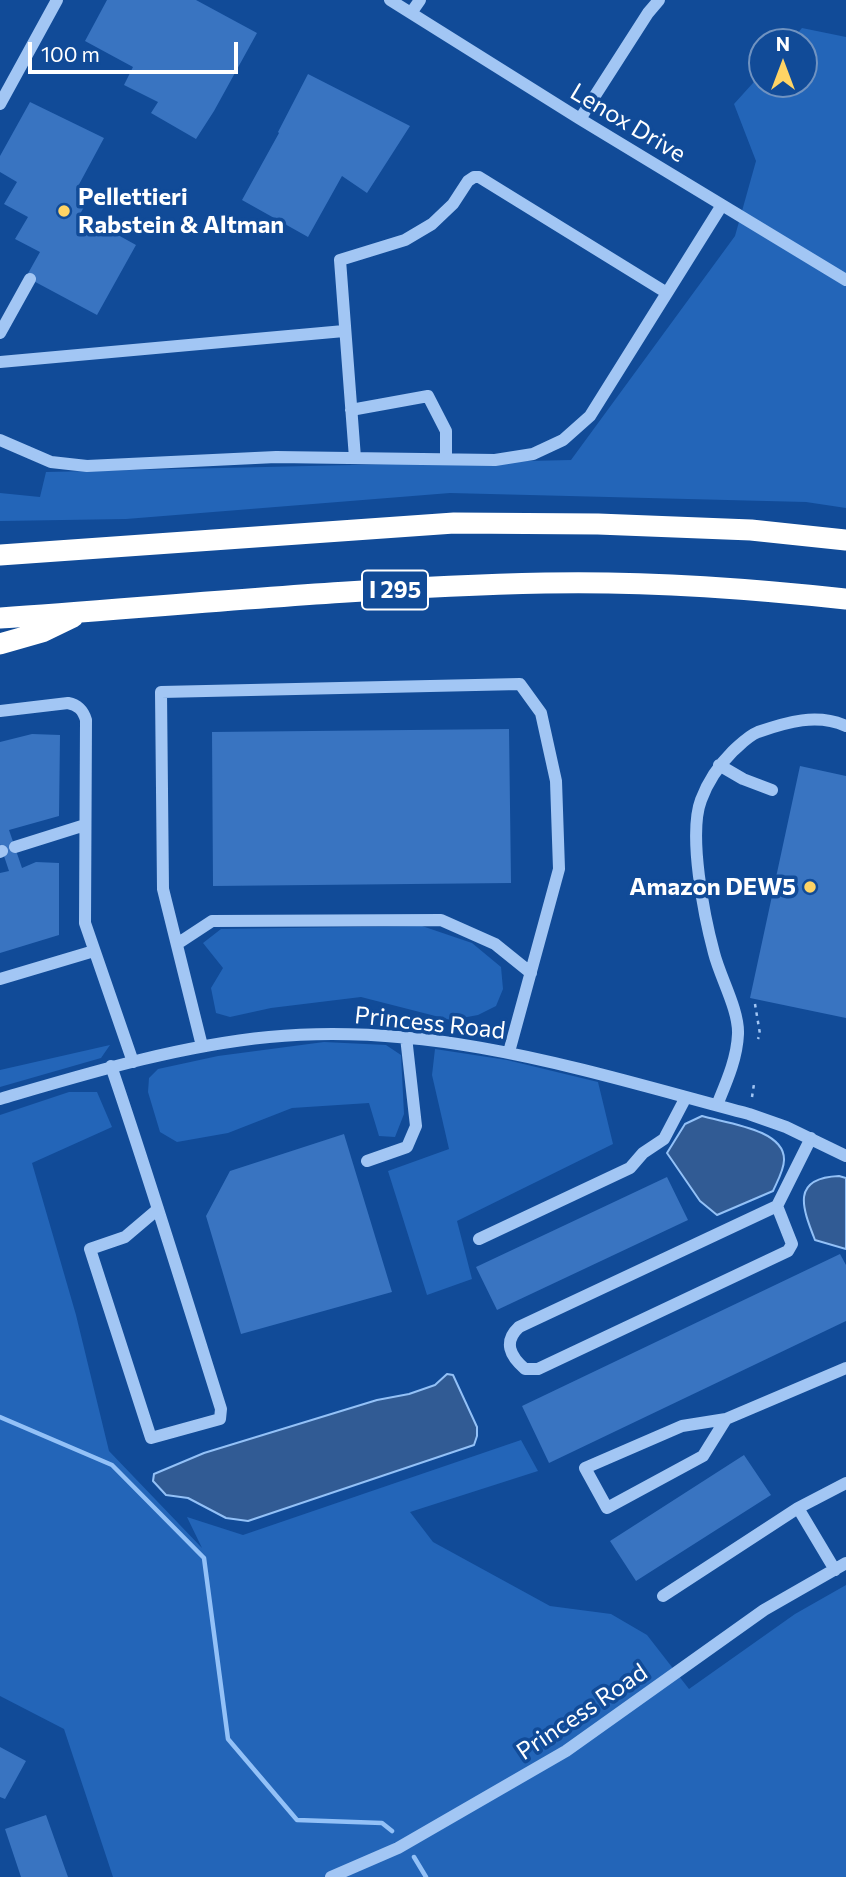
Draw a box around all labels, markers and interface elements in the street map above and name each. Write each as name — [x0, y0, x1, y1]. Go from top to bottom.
scale bar — [32, 28, 242, 72]
north arrow — [748, 28, 818, 98]
text: N — [776, 32, 790, 55]
text: 100 m — [41, 41, 100, 66]
street label: Lenox Drive — [565, 77, 691, 169]
place label: Pellettieri Rabstein & Altman — [78, 183, 284, 239]
marker: Pellettieri Rabstein & Altman — [56, 203, 72, 219]
road number: I 295 — [362, 570, 428, 610]
place label: Amazon DEW5 — [629, 873, 796, 901]
marker: Amazon DEW5 — [802, 879, 818, 895]
street label: Princess Road — [353, 1001, 507, 1045]
street label: Princess Road — [511, 1658, 653, 1766]

